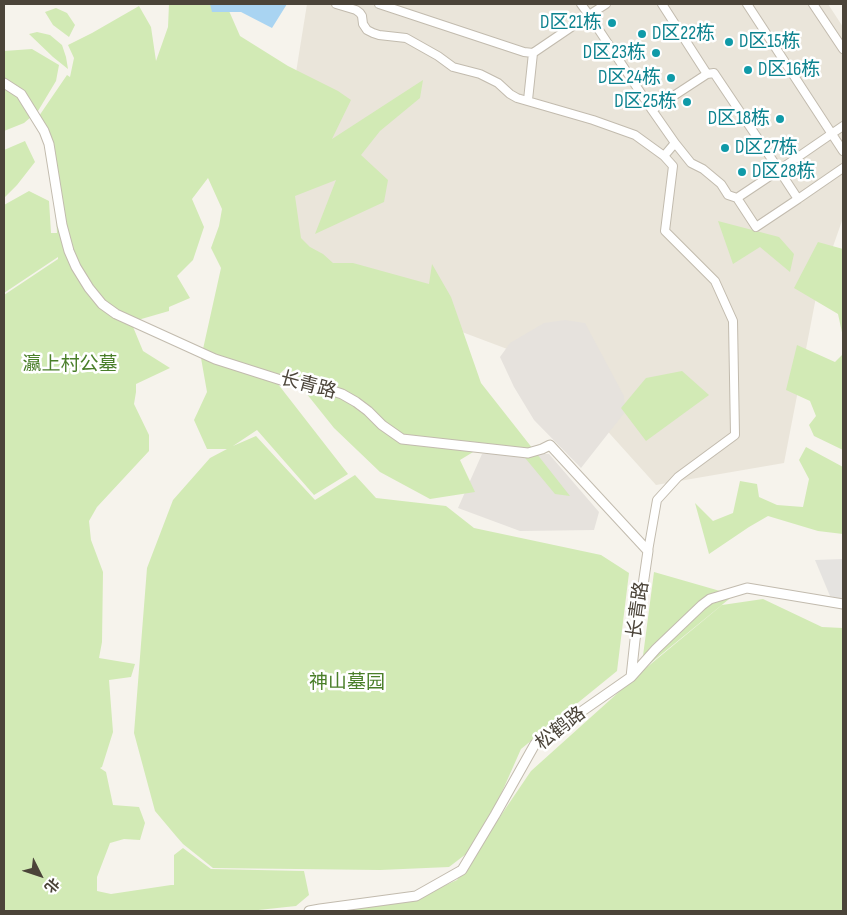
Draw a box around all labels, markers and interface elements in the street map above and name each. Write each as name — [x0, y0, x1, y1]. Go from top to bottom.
place label: D区21栋 — [540, 12, 602, 34]
marker: D区21栋 — [606, 17, 618, 29]
place label: D区22栋 — [652, 23, 715, 45]
marker: D区22栋 — [636, 28, 648, 40]
place label: D区15栋 — [739, 31, 801, 53]
marker: D区15栋 — [723, 36, 735, 48]
place label: D区23栋 — [583, 42, 646, 64]
marker: D区23栋 — [650, 47, 662, 59]
place label: D区16栋 — [758, 59, 820, 81]
marker: D区16栋 — [742, 64, 754, 76]
place label: D区24栋 — [598, 67, 661, 89]
marker: D区24栋 — [665, 72, 677, 84]
place label: D区25栋 — [614, 91, 677, 113]
marker: D区25栋 — [681, 96, 693, 108]
place label: D区18栋 — [708, 108, 770, 130]
marker: D区18栋 — [774, 113, 786, 125]
place label: D区27栋 — [735, 137, 798, 159]
marker: D区27栋 — [719, 142, 731, 154]
place label: D区28栋 — [752, 161, 815, 183]
marker: D区28栋 — [736, 166, 748, 178]
park label: 瀛上村公墓 — [23, 354, 117, 376]
street label: 长青路 — [278, 368, 338, 404]
street label: 长青路 — [624, 580, 654, 640]
park label: 神山墓园 — [309, 672, 385, 694]
street label: 松鹤路 — [532, 702, 590, 756]
north arrow — [15, 850, 65, 900]
text: 北 — [41, 874, 63, 896]

